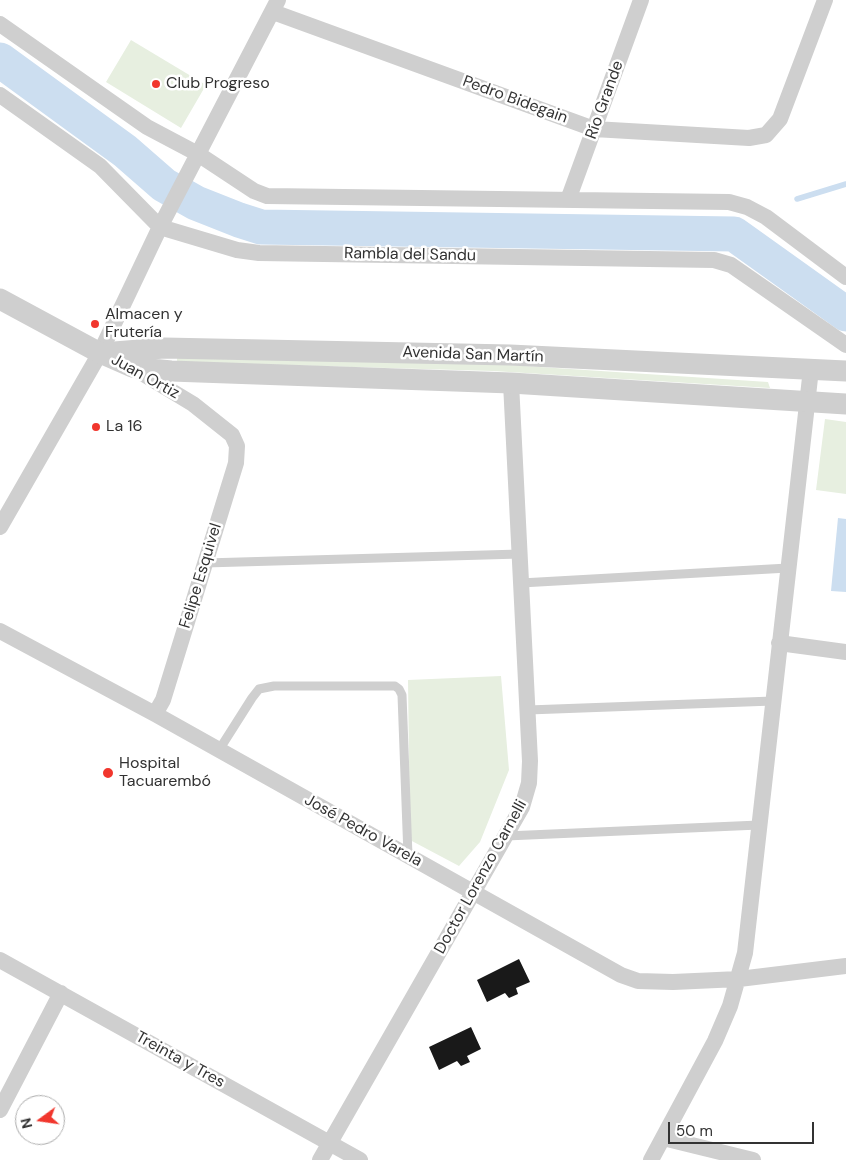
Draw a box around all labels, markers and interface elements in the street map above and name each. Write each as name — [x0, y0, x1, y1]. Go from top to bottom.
street label: Río Grande — [582, 58, 628, 142]
street label: Pedro Bidegain — [460, 72, 570, 128]
place label: Club Progreso — [166, 74, 270, 94]
marker: Club Progreso — [150, 78, 162, 90]
street label: Rambla del Sandu — [344, 244, 476, 266]
place label: Almacen y Frutería — [105, 305, 183, 343]
marker: Almacen y Frutería — [89, 318, 101, 330]
street label: Avenida San Martín — [402, 343, 544, 367]
street label: Juan Ortiz — [108, 350, 182, 404]
place label: La 16 — [106, 417, 142, 437]
marker: La 16 — [90, 421, 102, 433]
street label: Felipe Esquivel — [176, 521, 226, 631]
place label: Hospital Tacuarembó — [119, 754, 211, 792]
marker: Hospital Tacuarembó — [101, 766, 115, 780]
street label: José Pedro Varela — [301, 791, 425, 871]
street label: Doctor Lorenzo Carnelli — [431, 797, 531, 957]
street label: Treinta y Tres — [132, 1028, 228, 1092]
north arrow — [15, 1095, 65, 1145]
scale bar — [671, 1112, 817, 1144]
text: N — [16, 1116, 36, 1131]
text: 50 m — [676, 1121, 713, 1141]

